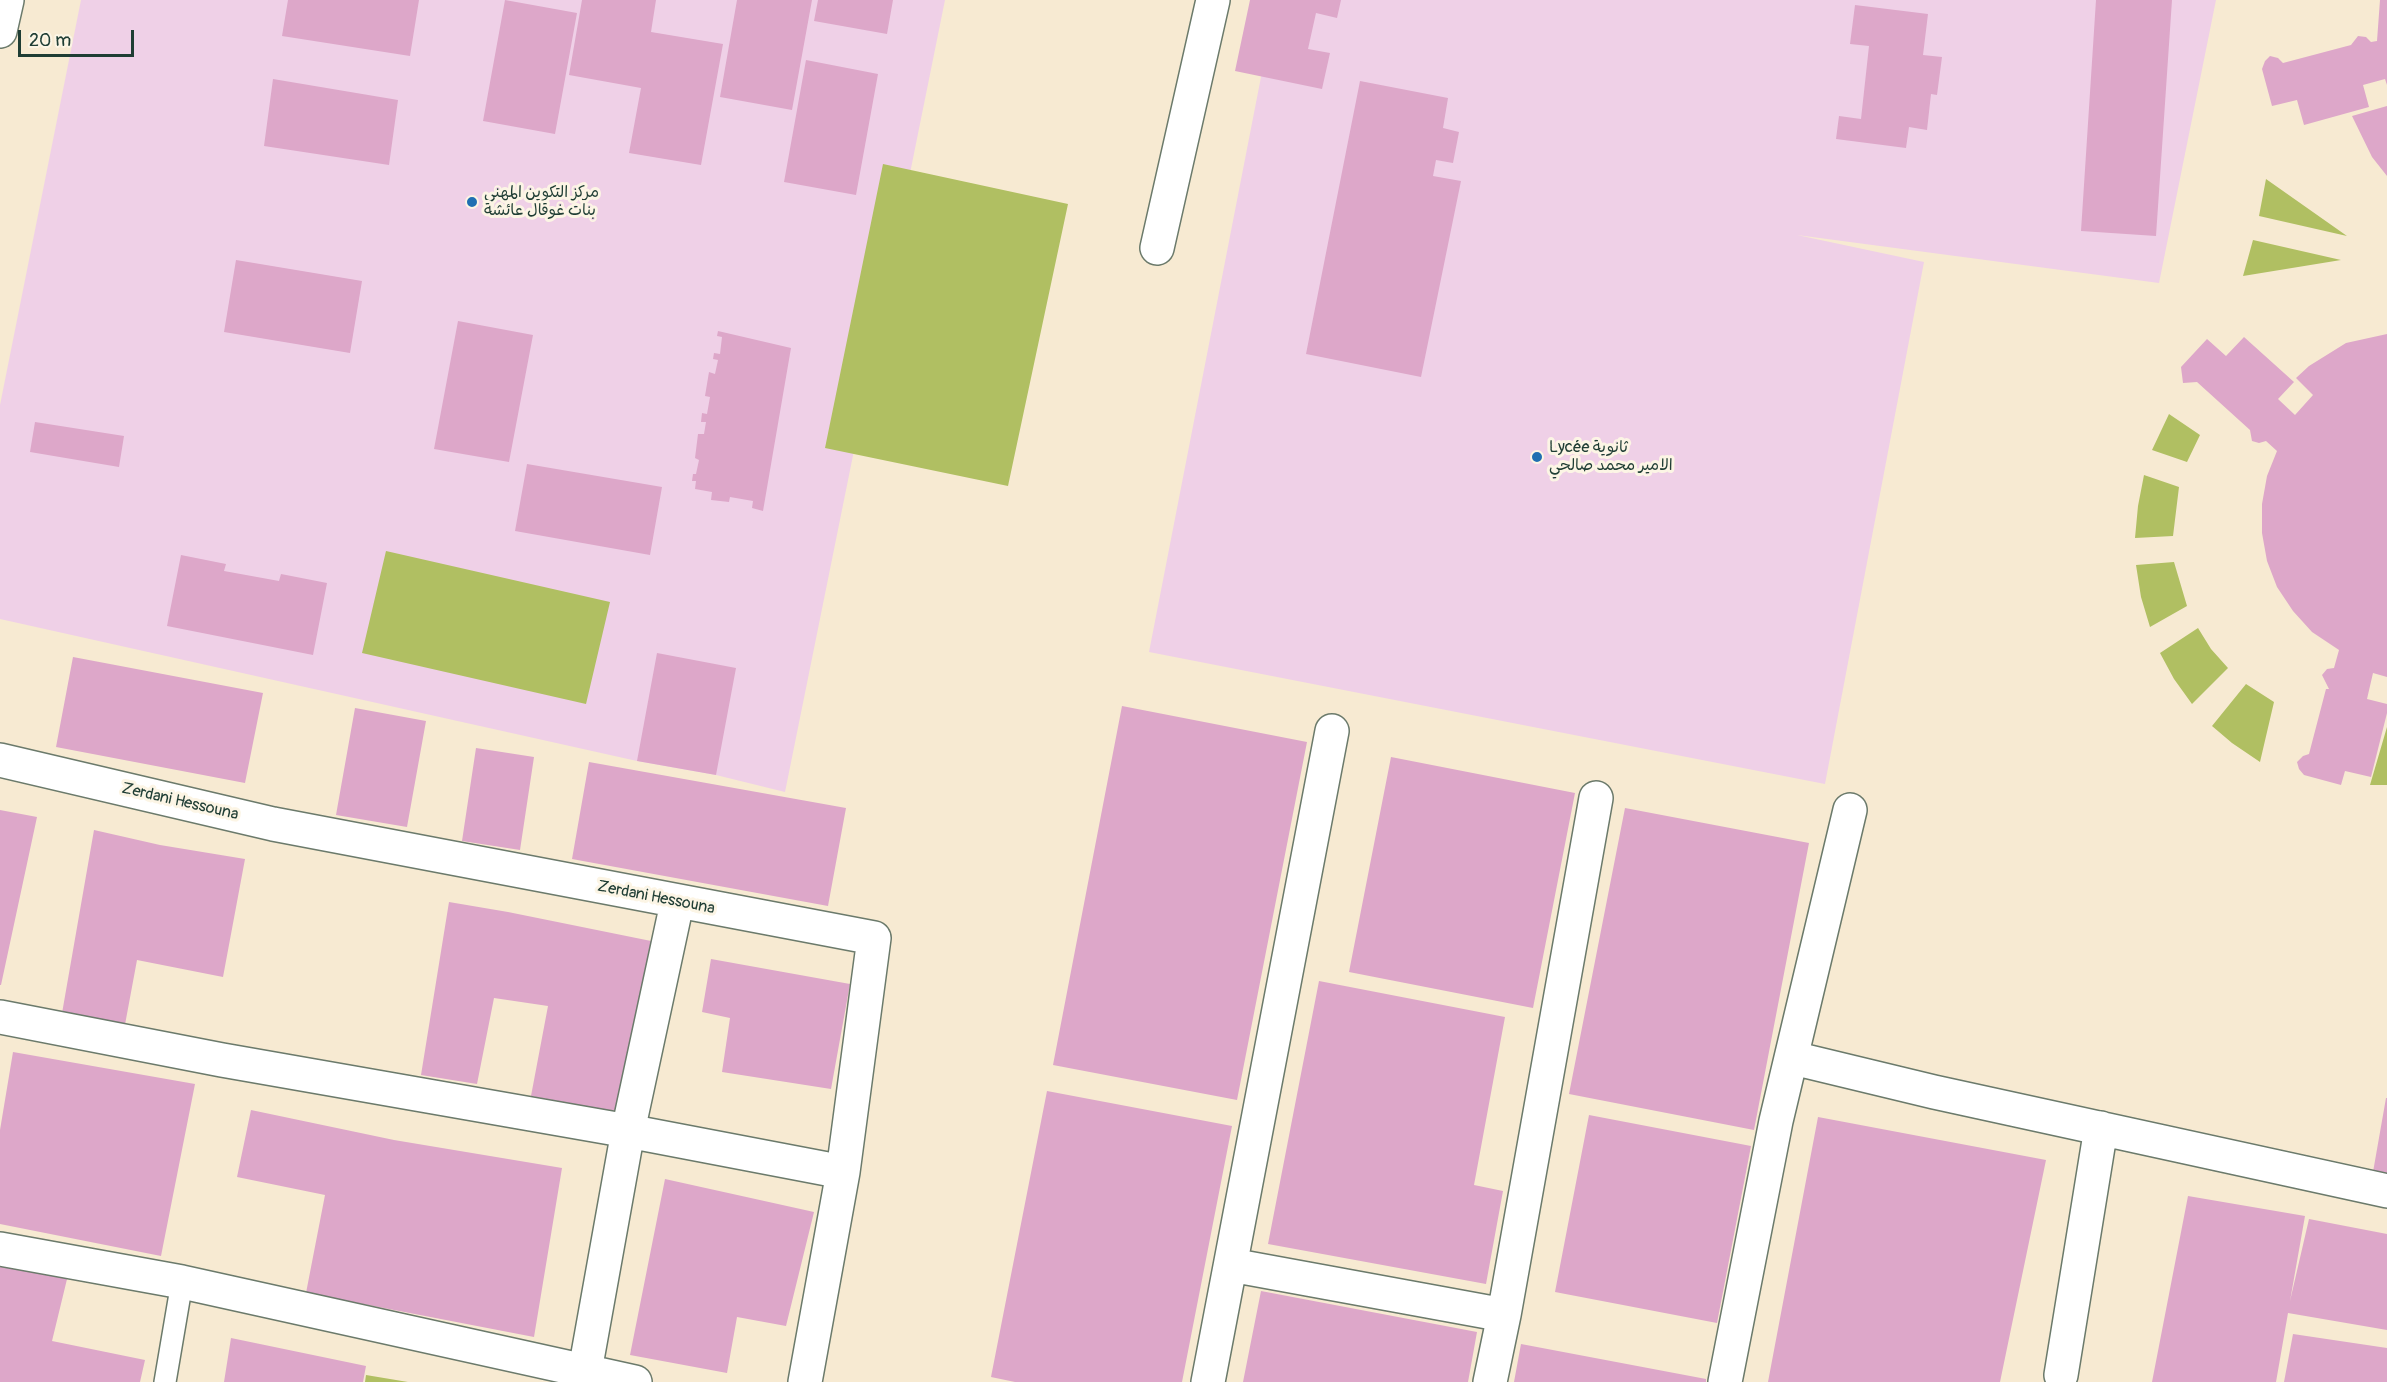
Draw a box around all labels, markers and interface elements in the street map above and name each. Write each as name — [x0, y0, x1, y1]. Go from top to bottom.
scale bar — [21, 18, 136, 56]
text: 20 m — [29, 29, 71, 52]
place label: مركز التكوين المهني بنات غوقال عائشة — [484, 183, 599, 221]
marker: مركز التكوين المهني بنات غوقال عائشة — [465, 195, 479, 209]
place label: Lycée ثانوية الامير محمد صالحي — [1549, 438, 1673, 476]
marker: Lycée ثانوية الامير محمد صالحي — [1530, 450, 1544, 464]
street label: Zerdani Hessouna — [120, 779, 240, 825]
street label: Zerdani Hessouna — [596, 877, 716, 919]

